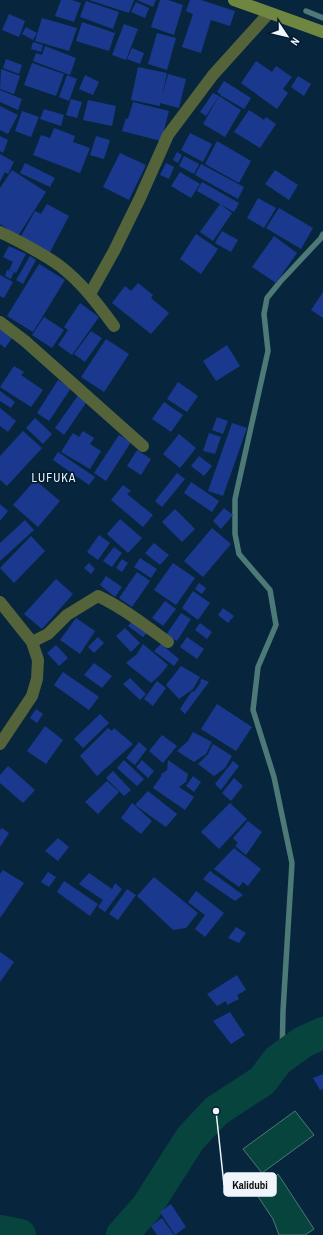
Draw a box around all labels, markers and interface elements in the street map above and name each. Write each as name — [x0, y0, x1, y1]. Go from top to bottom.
north arrow — [267, 16, 307, 56]
text: N — [288, 35, 303, 48]
district label: LUFUKA — [32, 470, 76, 486]
callout: Kalidubi — [224, 1173, 276, 1196]
text: Kalidubi — [232, 1178, 268, 1192]

